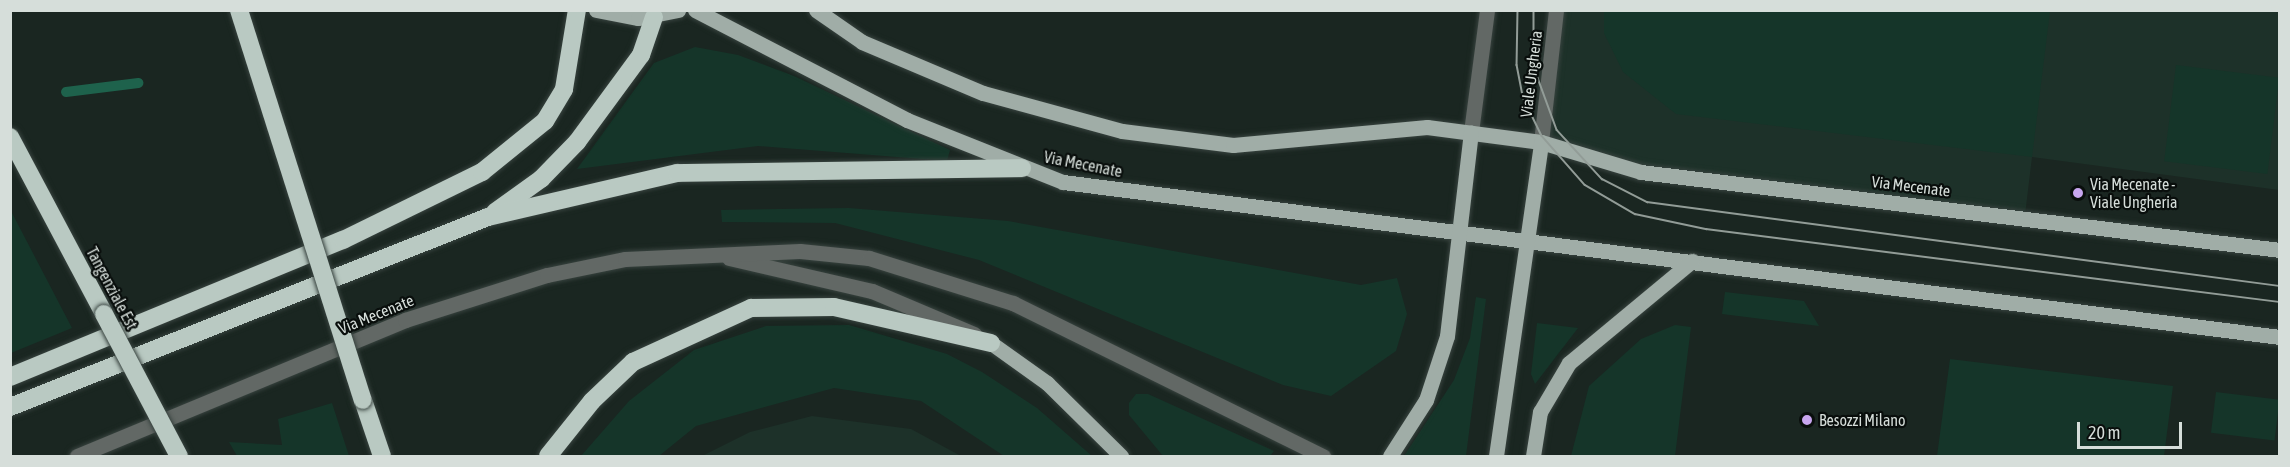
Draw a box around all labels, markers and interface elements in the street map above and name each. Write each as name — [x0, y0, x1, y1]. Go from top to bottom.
street label: Viale Ungheria — [1516, 29, 1546, 119]
street label: Via Mecenate — [1042, 147, 1124, 181]
street label: Via Mecenate — [1871, 172, 1951, 200]
place label: Via Mecenate - Viale Ungheria — [2090, 174, 2177, 212]
marker: Via Mecenate - Viale Ungheria — [2071, 186, 2085, 200]
street label: Tangenziale Est — [82, 244, 142, 332]
street label: Via Mecenate — [336, 290, 416, 338]
place label: Besozzi Milano — [1819, 410, 1906, 430]
scale bar — [2080, 410, 2185, 448]
marker: Besozzi Milano — [1800, 413, 1814, 427]
text: 20 m — [2088, 422, 2120, 443]

